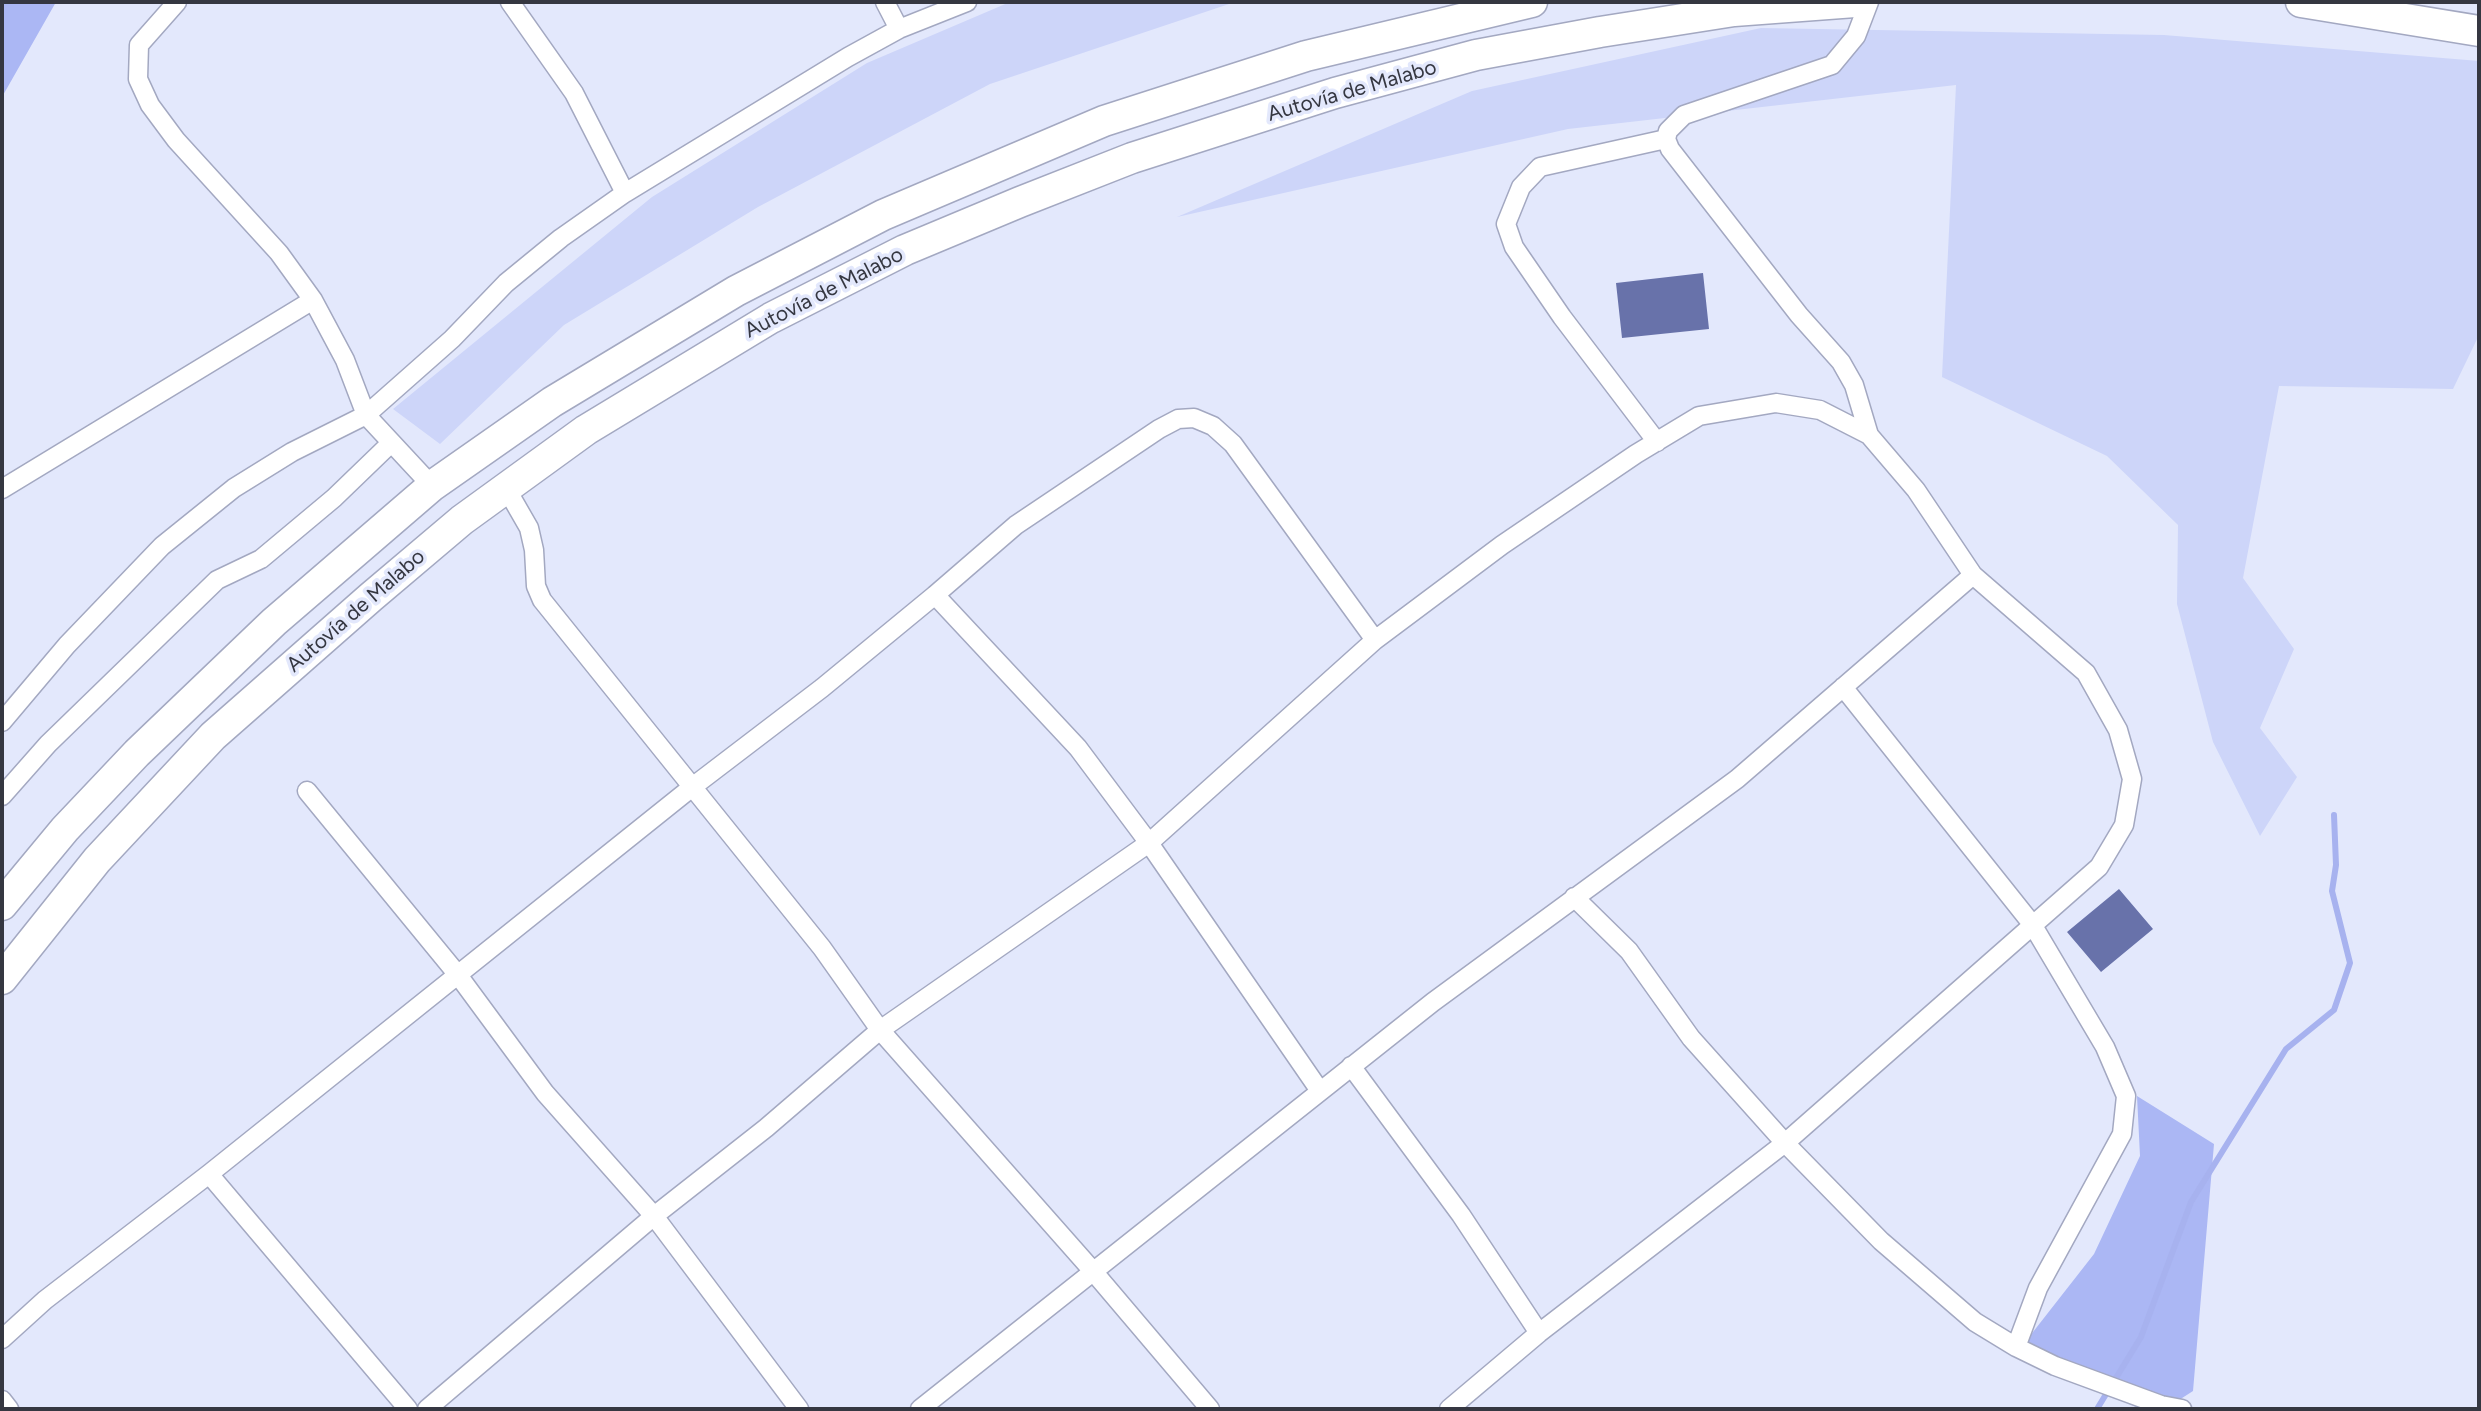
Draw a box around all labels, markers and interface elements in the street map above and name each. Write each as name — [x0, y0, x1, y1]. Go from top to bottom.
street label: Autovía de Malabo — [1265, 55, 1439, 127]
street label: Autovía de Malabo — [740, 242, 908, 344]
street label: Autovía de Malabo — [282, 544, 430, 678]

